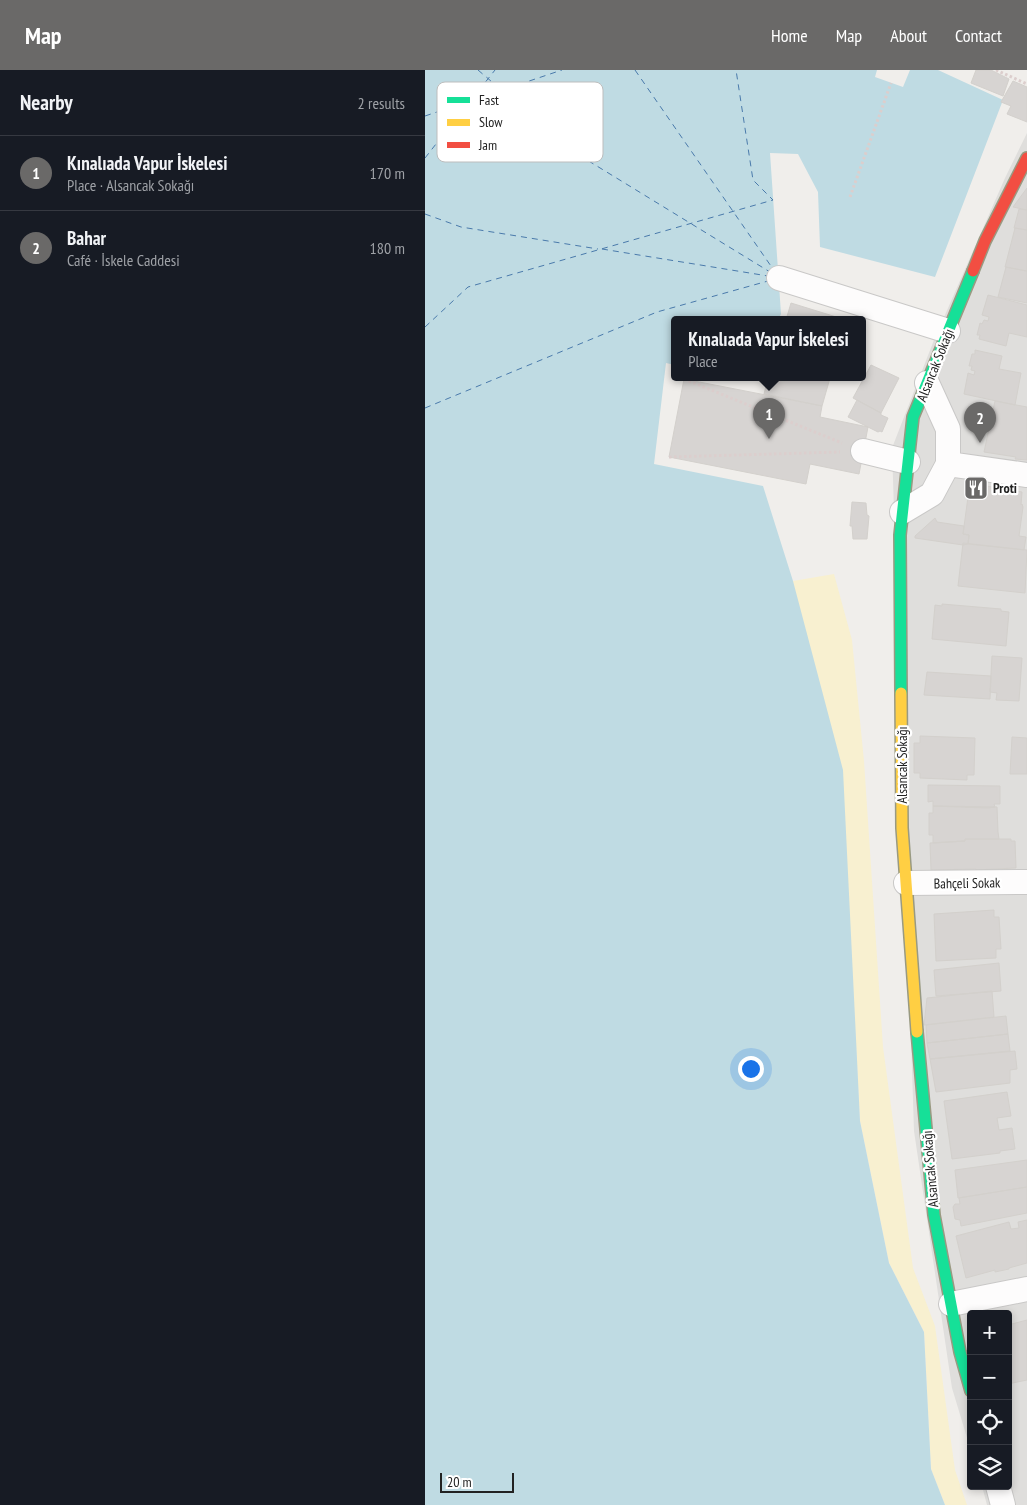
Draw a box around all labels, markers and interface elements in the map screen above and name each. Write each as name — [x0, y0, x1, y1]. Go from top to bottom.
text: Map — [25, 20, 62, 51]
text: Home — [771, 24, 808, 47]
text: Map — [836, 24, 862, 47]
text: About — [890, 24, 927, 47]
text: Contact — [955, 24, 1002, 47]
legend — [437, 82, 603, 162]
text: Nearby — [20, 89, 73, 116]
text: Fast — [479, 91, 499, 109]
text: 2 results — [358, 93, 405, 113]
text: Slow — [479, 113, 503, 131]
text: Jam — [478, 136, 497, 154]
text: Kınalıada Vapur İskelesi — [67, 151, 228, 175]
text: 1 — [32, 163, 40, 183]
text: 170 m — [370, 163, 405, 183]
text: Place · Alsancak Sokağı — [67, 175, 194, 195]
text: Bahar — [67, 226, 106, 250]
text: 2 — [32, 238, 40, 258]
text: 180 m — [370, 238, 405, 258]
text: Café · İskele Caddesi — [67, 250, 180, 270]
popup — [671, 316, 866, 381]
street label: Alsancak Sokağı — [912, 326, 958, 404]
text: Kınalıada Vapur İskelesi — [688, 327, 849, 351]
text: Place — [688, 351, 718, 371]
pin: 1 — [753, 398, 785, 439]
pin: 2 — [964, 402, 996, 443]
restaurant icon: Proti — [963, 475, 989, 501]
place label: Proti — [993, 479, 1017, 497]
street label: Alsancak Sokağı — [893, 726, 911, 804]
street label: Bahçeli Sokak — [934, 873, 1001, 893]
your location — [738, 1056, 764, 1082]
street label: Alsancak Sokağı — [918, 1130, 942, 1208]
map controls — [967, 1310, 1012, 1490]
button: + — [967, 1310, 1012, 1355]
button: − — [967, 1355, 1012, 1400]
button: locate — [967, 1400, 1012, 1445]
button: layers — [967, 1445, 1012, 1490]
scale bar — [440, 1470, 514, 1493]
text: 20 m — [447, 1473, 472, 1491]

